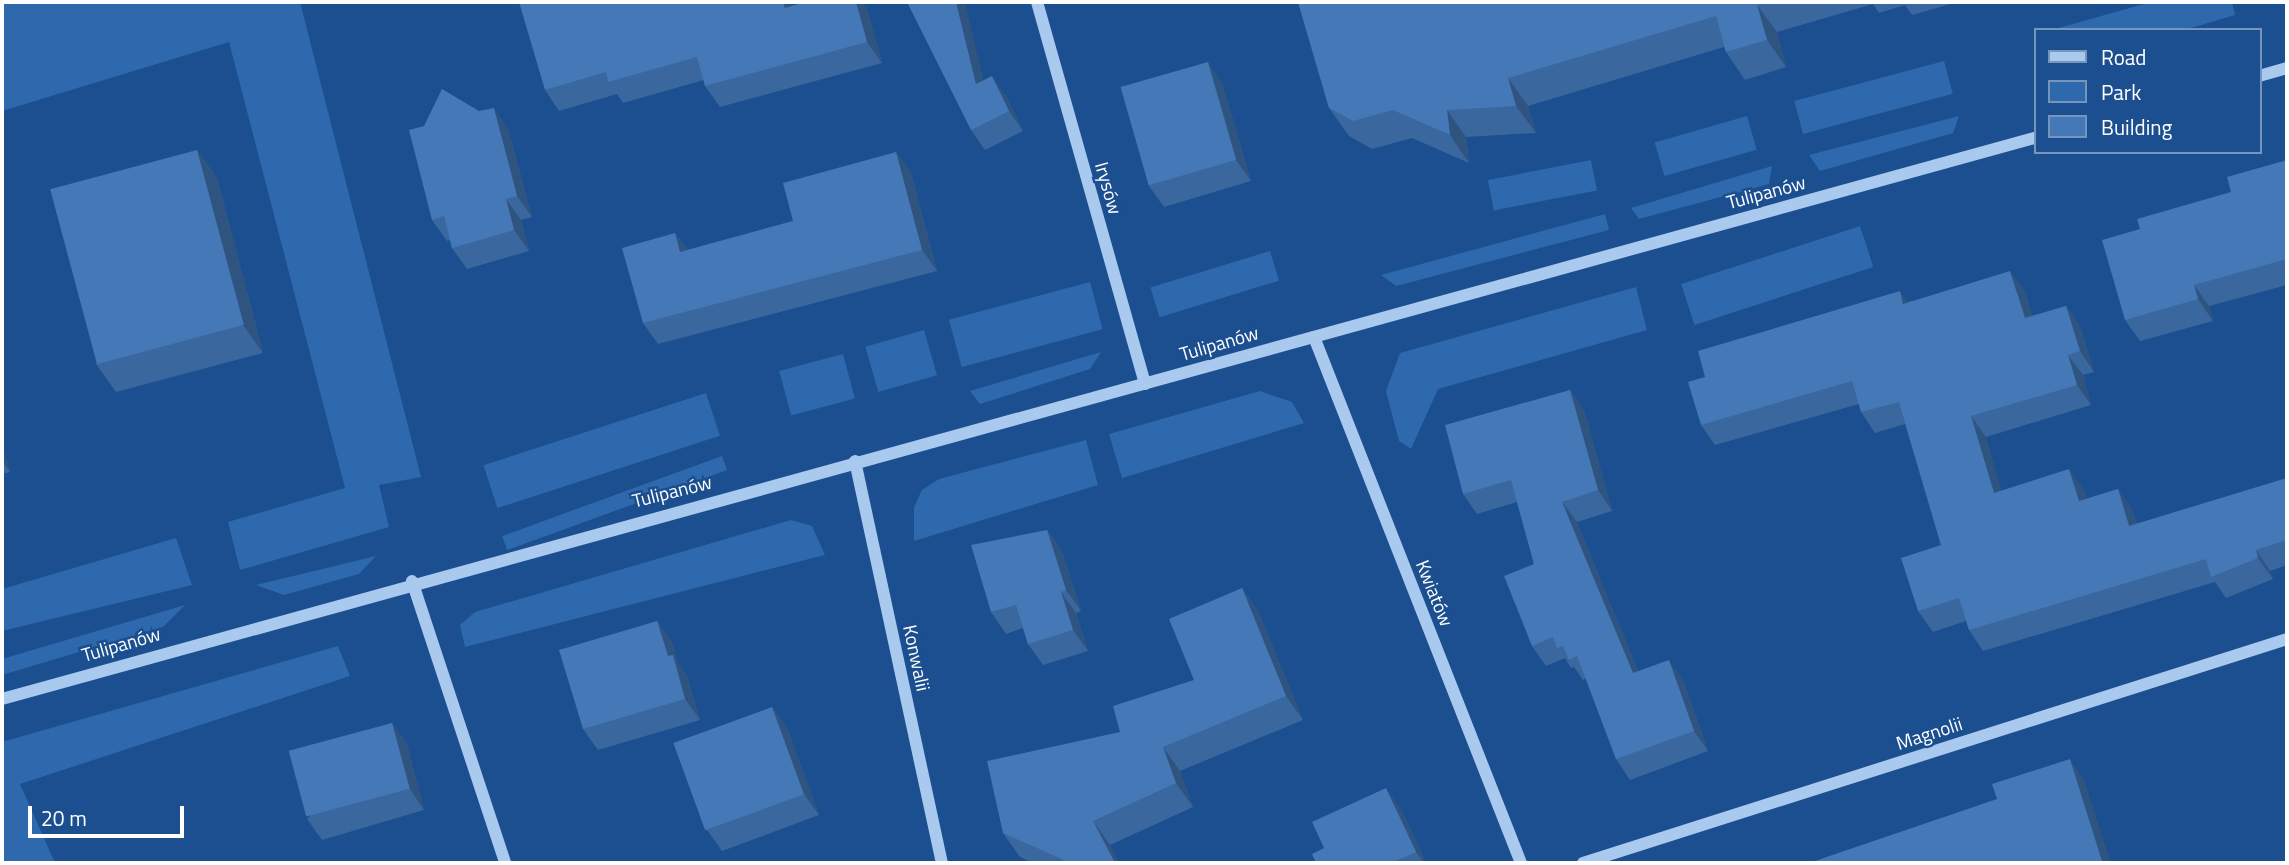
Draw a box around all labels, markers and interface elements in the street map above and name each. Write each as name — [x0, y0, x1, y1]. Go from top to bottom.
legend — [2034, 28, 2261, 154]
text: Road — [2101, 41, 2146, 73]
text: Park — [2101, 76, 2141, 108]
text: Building — [2101, 111, 2172, 143]
street label: Irysów — [1091, 159, 1127, 217]
street label: Tulipanów — [1724, 170, 1808, 214]
street label: Tulipanów — [1177, 321, 1261, 365]
street label: Tulipanów — [630, 470, 714, 512]
street label: Kwiatów — [1411, 556, 1459, 630]
street label: Tulipanów — [79, 622, 163, 666]
street label: Konwalii — [899, 623, 935, 693]
street label: Magnolii — [1893, 712, 1965, 754]
scale bar — [32, 792, 187, 836]
text: 20 m — [41, 802, 87, 834]

